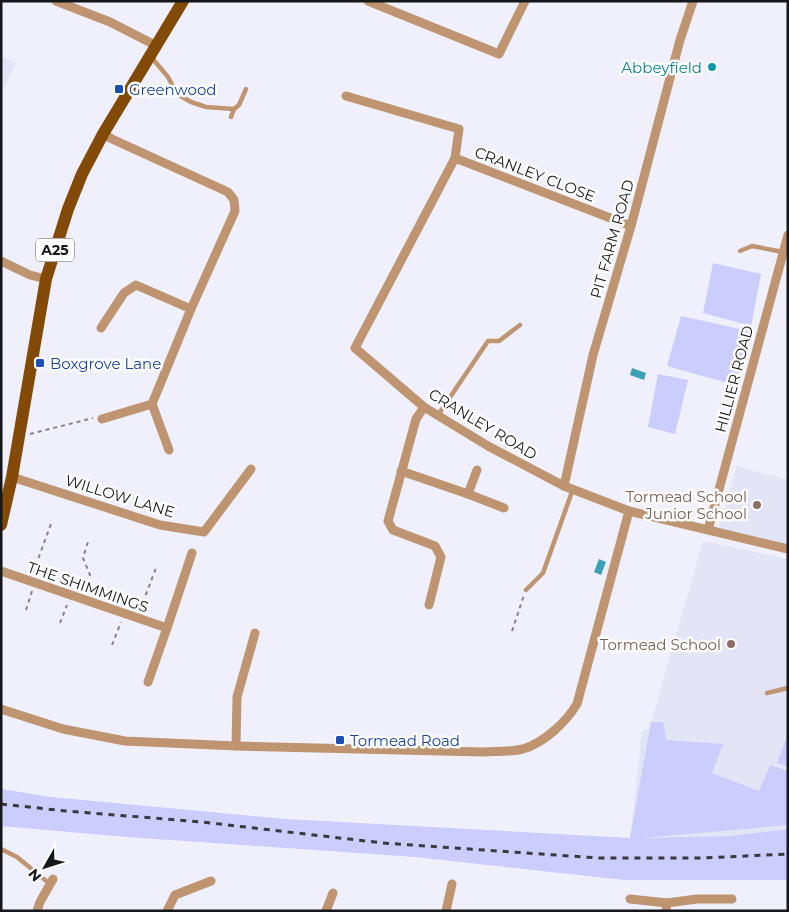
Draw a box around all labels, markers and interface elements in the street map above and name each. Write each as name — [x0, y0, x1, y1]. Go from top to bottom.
place label: Abbeyfield — [621, 58, 702, 77]
marker: Abbeyfield — [706, 61, 718, 73]
place label: Greenwood — [129, 80, 216, 99]
marker: Greenwood — [113, 83, 125, 95]
street label: CRANLEY CLOSE — [472, 142, 598, 206]
street label: PIT FARM ROAD — [586, 177, 638, 301]
road number: A25 — [36, 238, 74, 262]
street label: HILLIER ROAD — [711, 323, 757, 435]
place label: Boxgrove Lane — [50, 354, 161, 373]
marker: Boxgrove Lane — [34, 357, 46, 369]
street label: CRANLEY ROAD — [425, 384, 541, 464]
street label: WILLOW LANE — [63, 470, 177, 522]
place label: Tormead School Junior School — [626, 487, 747, 523]
marker: Tormead School Junior School — [751, 499, 763, 511]
street label: THE SHIMMINGS — [25, 557, 151, 617]
place label: Tormead School — [600, 635, 721, 654]
marker: Tormead School — [725, 638, 737, 650]
place label: Tormead Road — [350, 731, 460, 750]
marker: Tormead Road — [334, 734, 346, 746]
north arrow — [20, 842, 70, 892]
text: N — [24, 865, 45, 885]

